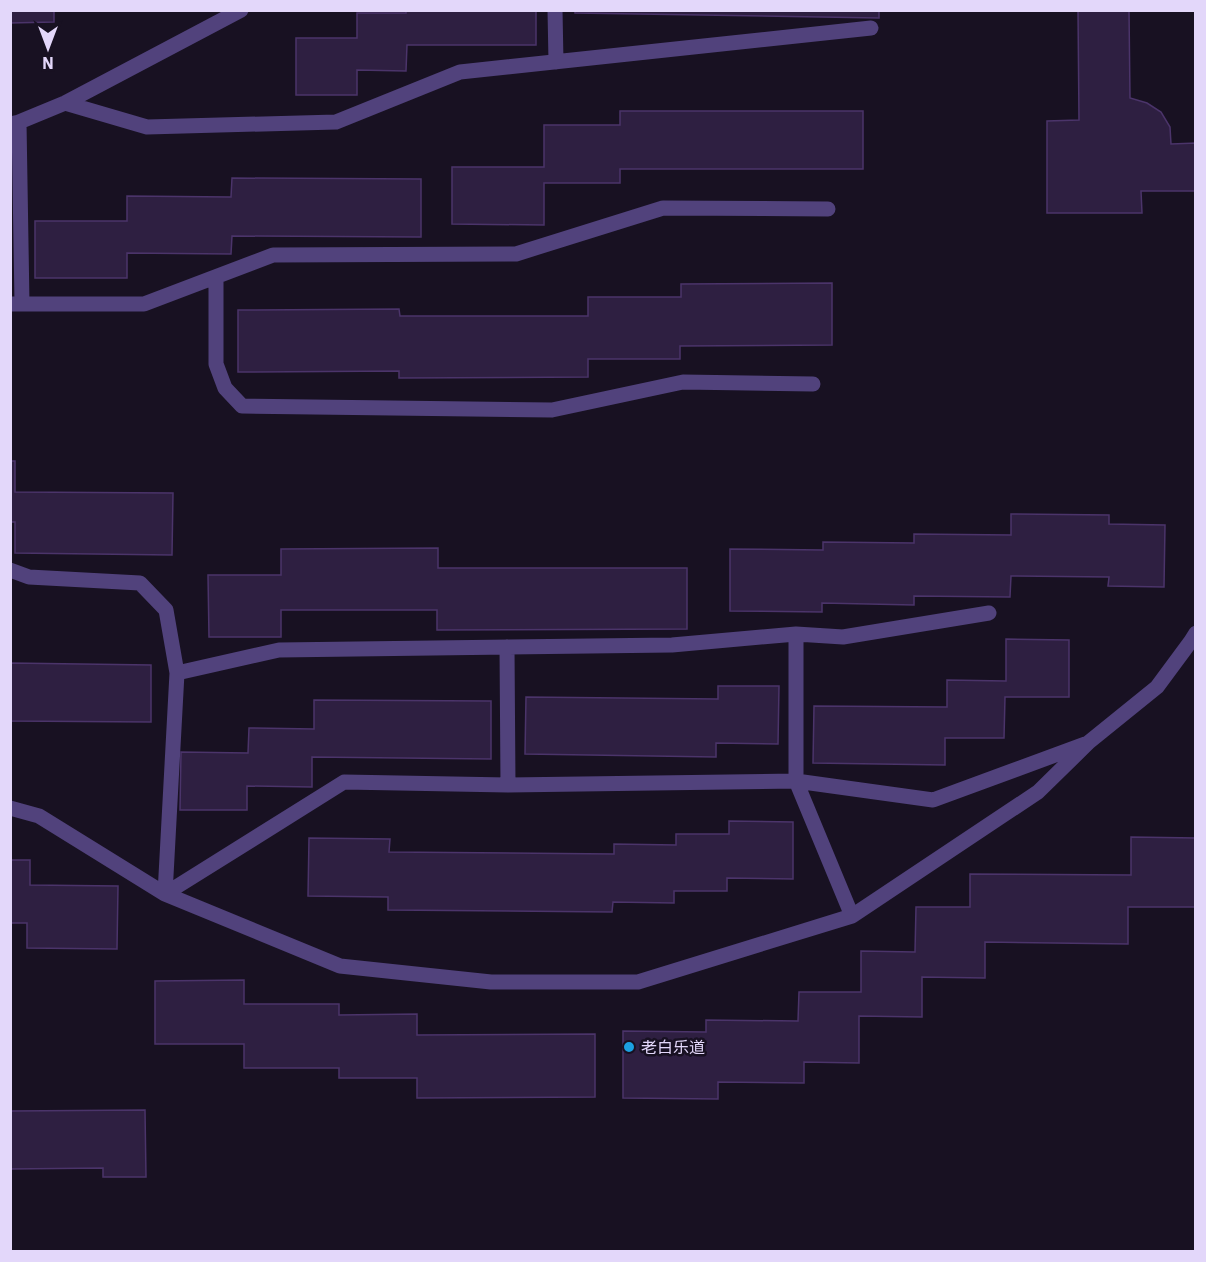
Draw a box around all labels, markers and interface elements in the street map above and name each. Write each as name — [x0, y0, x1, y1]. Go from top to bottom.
north arrow — [18, 18, 78, 78]
text: N — [42, 53, 54, 73]
place label: 老白乐道 — [641, 1037, 705, 1057]
marker: 老白乐道 — [622, 1040, 636, 1054]

